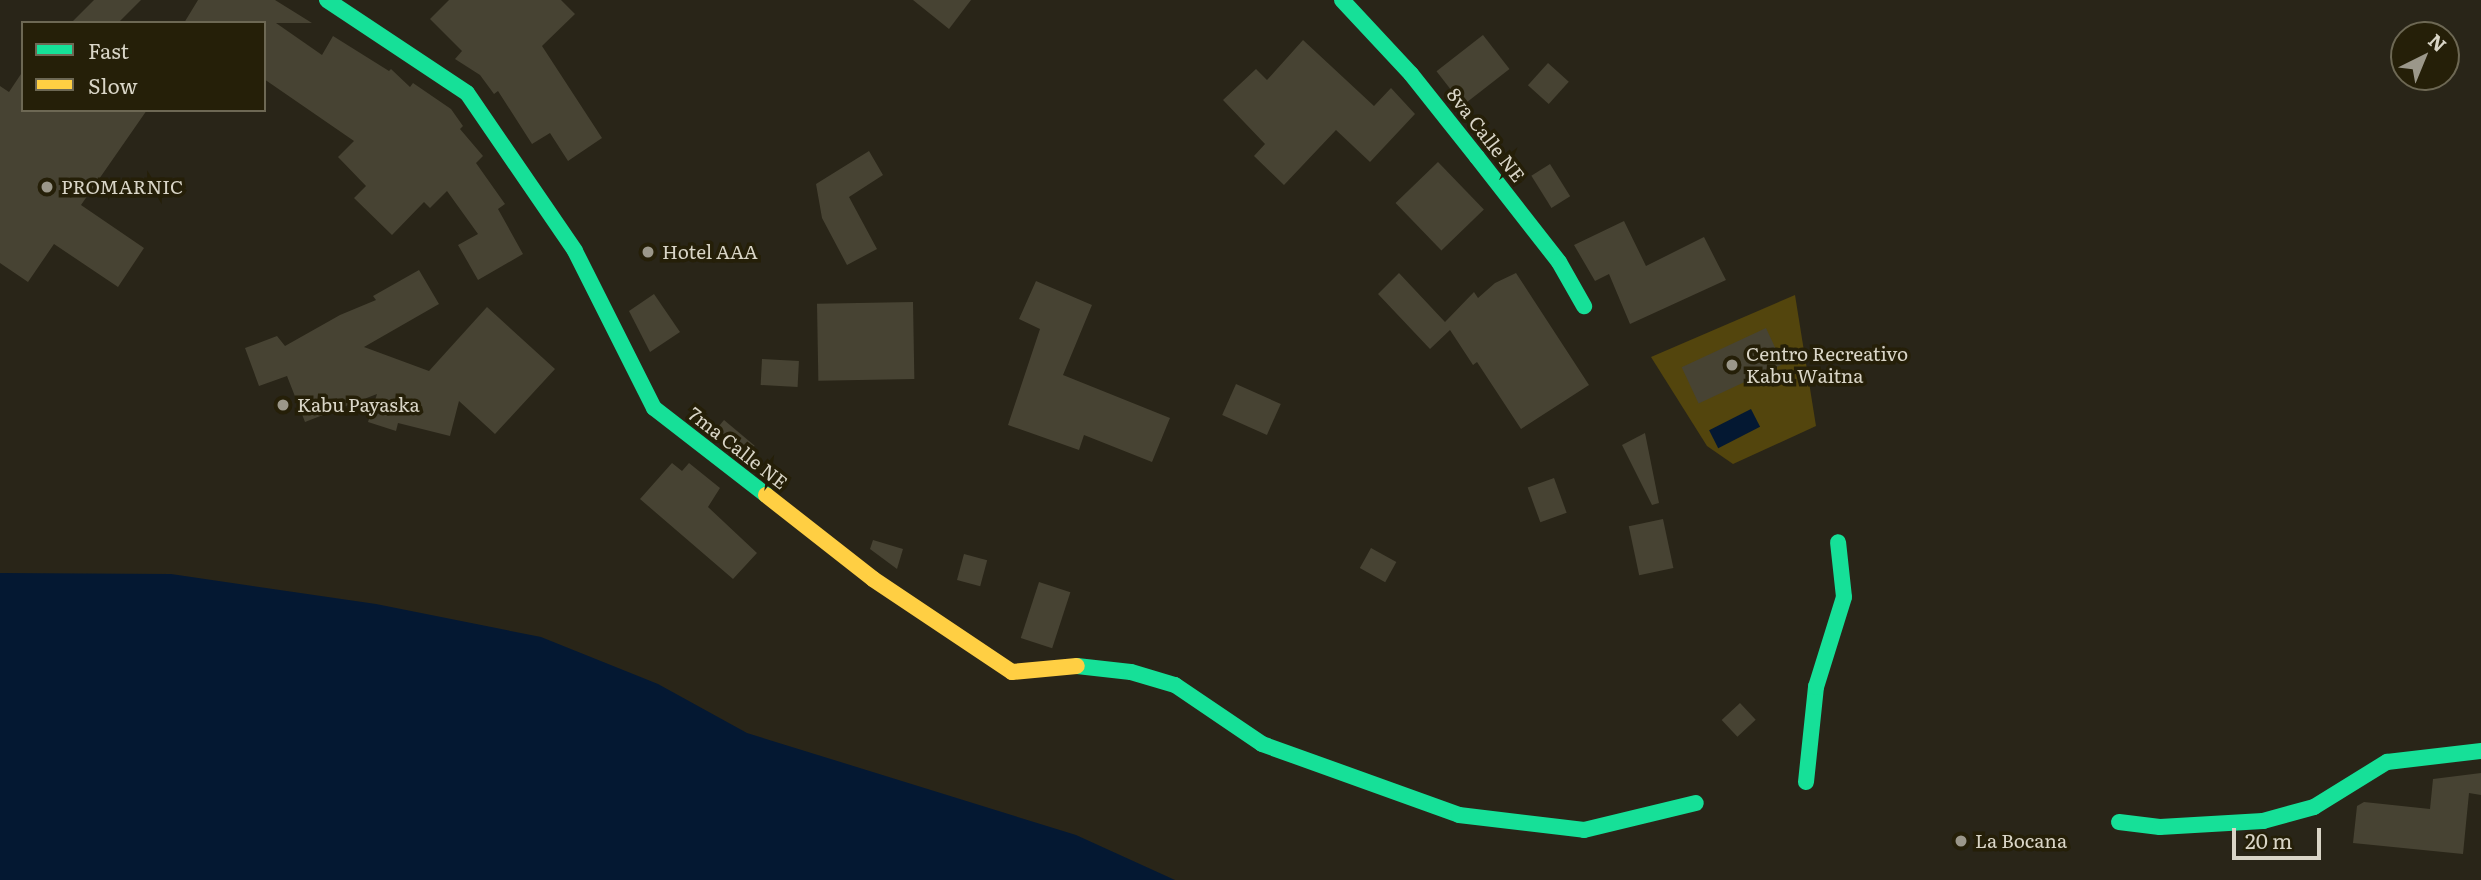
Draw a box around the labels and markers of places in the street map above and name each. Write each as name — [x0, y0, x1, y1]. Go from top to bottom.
place label: PROMARNIC — [61, 176, 183, 198]
marker: PROMARNIC — [39, 179, 55, 195]
place label: Hotel AAA — [662, 241, 758, 263]
marker: Hotel AAA — [640, 244, 656, 260]
place label: Centro Recreativo Kabu Waitna — [1746, 343, 1908, 387]
marker: Centro Recreativo Kabu Waitna — [1724, 357, 1740, 373]
place label: Kabu Payaska — [297, 394, 420, 416]
marker: Kabu Payaska — [275, 397, 291, 413]
place label: La Bocana — [1975, 830, 2067, 852]
marker: La Bocana — [1953, 833, 1969, 849]

